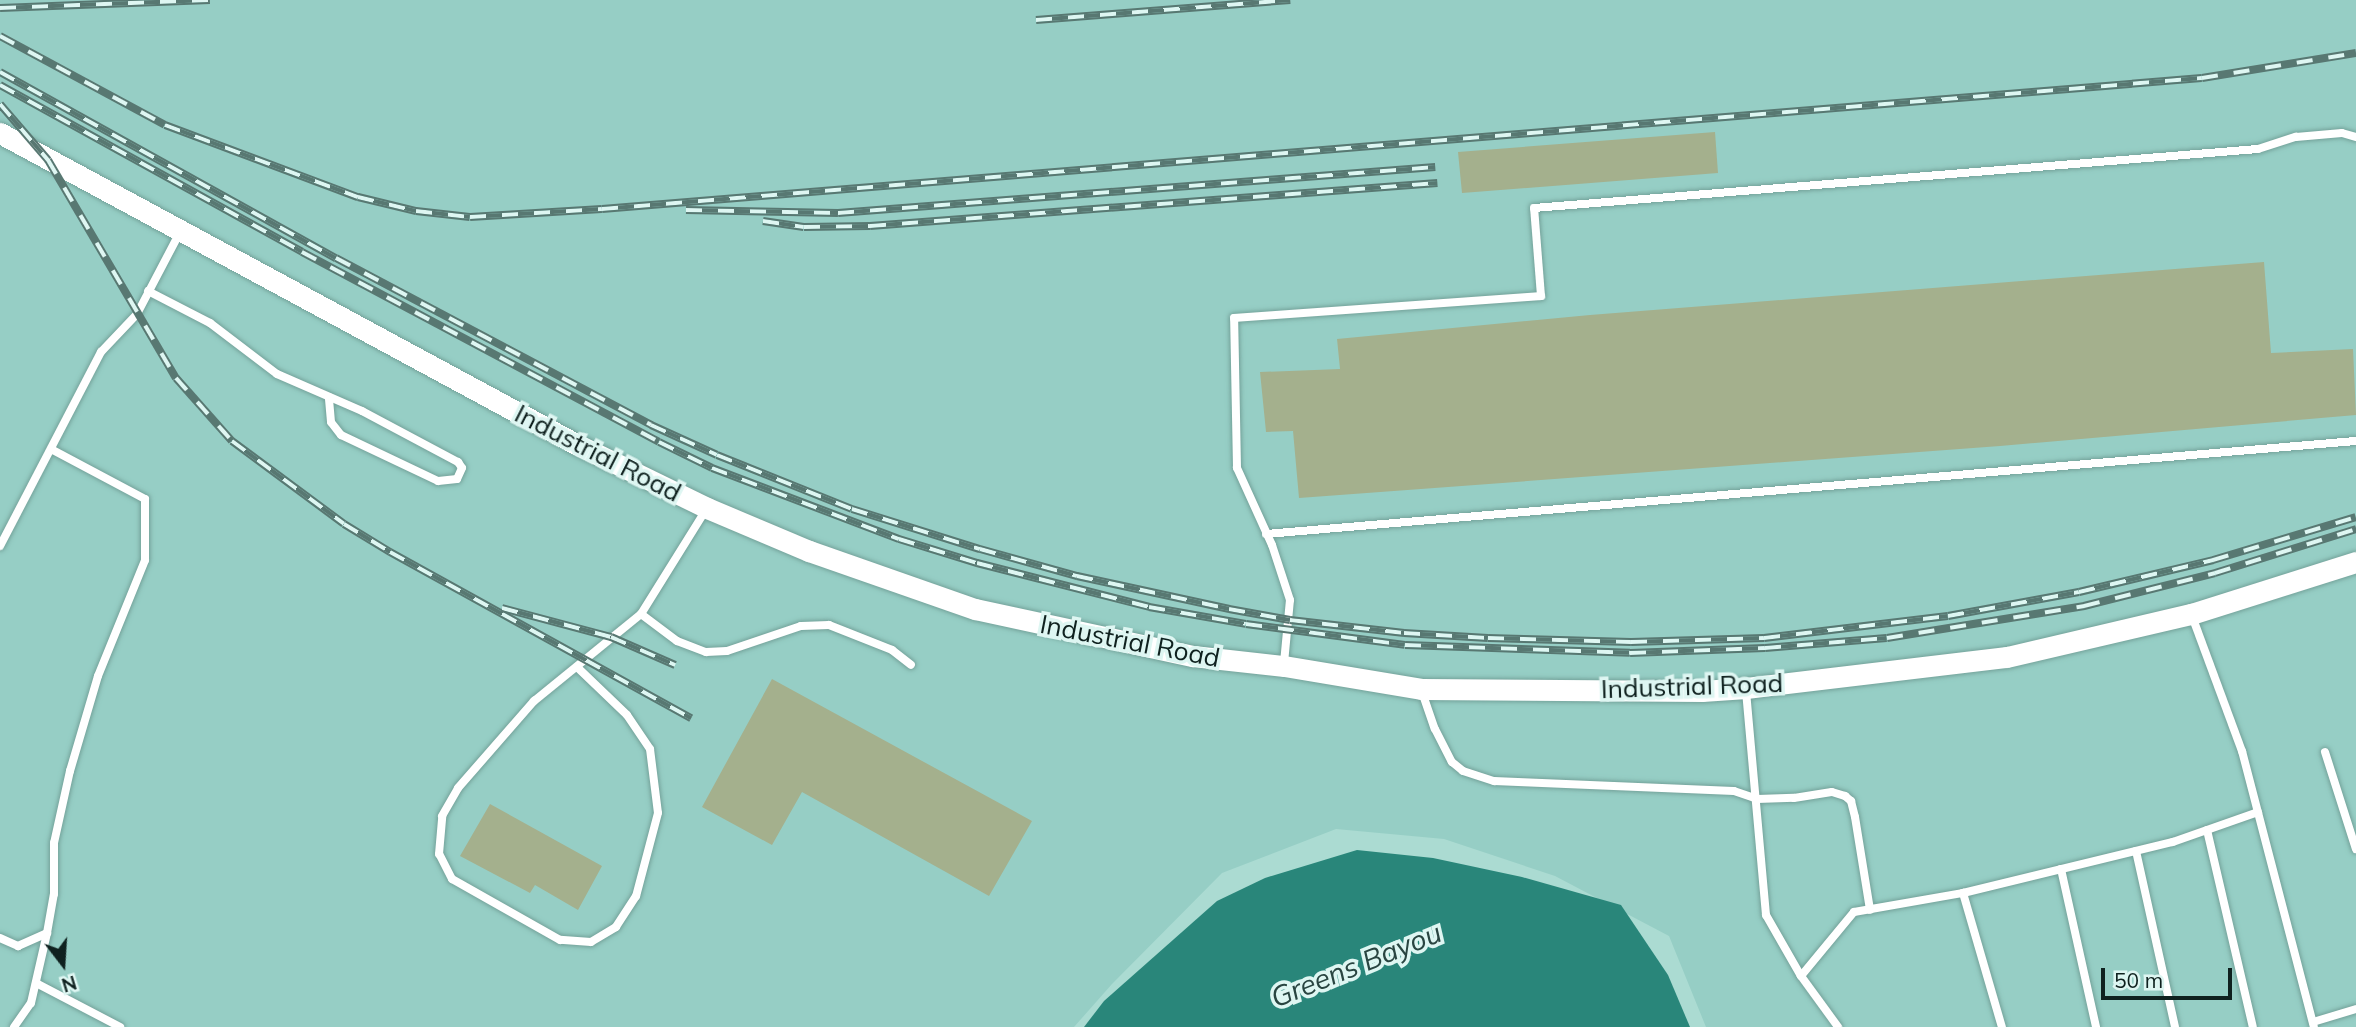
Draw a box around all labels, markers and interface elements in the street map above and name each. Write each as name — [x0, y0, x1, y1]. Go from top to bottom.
street label: Industrial Road — [510, 398, 686, 508]
street label: Industrial Road — [1038, 608, 1222, 674]
street label: Industrial Road — [1600, 667, 1784, 705]
water label: Greens Bayou — [1266, 916, 1446, 1014]
north arrow — [28, 929, 98, 999]
scale bar — [2104, 954, 2235, 998]
text: 50 m — [2114, 967, 2163, 993]
text: N — [59, 971, 80, 998]

